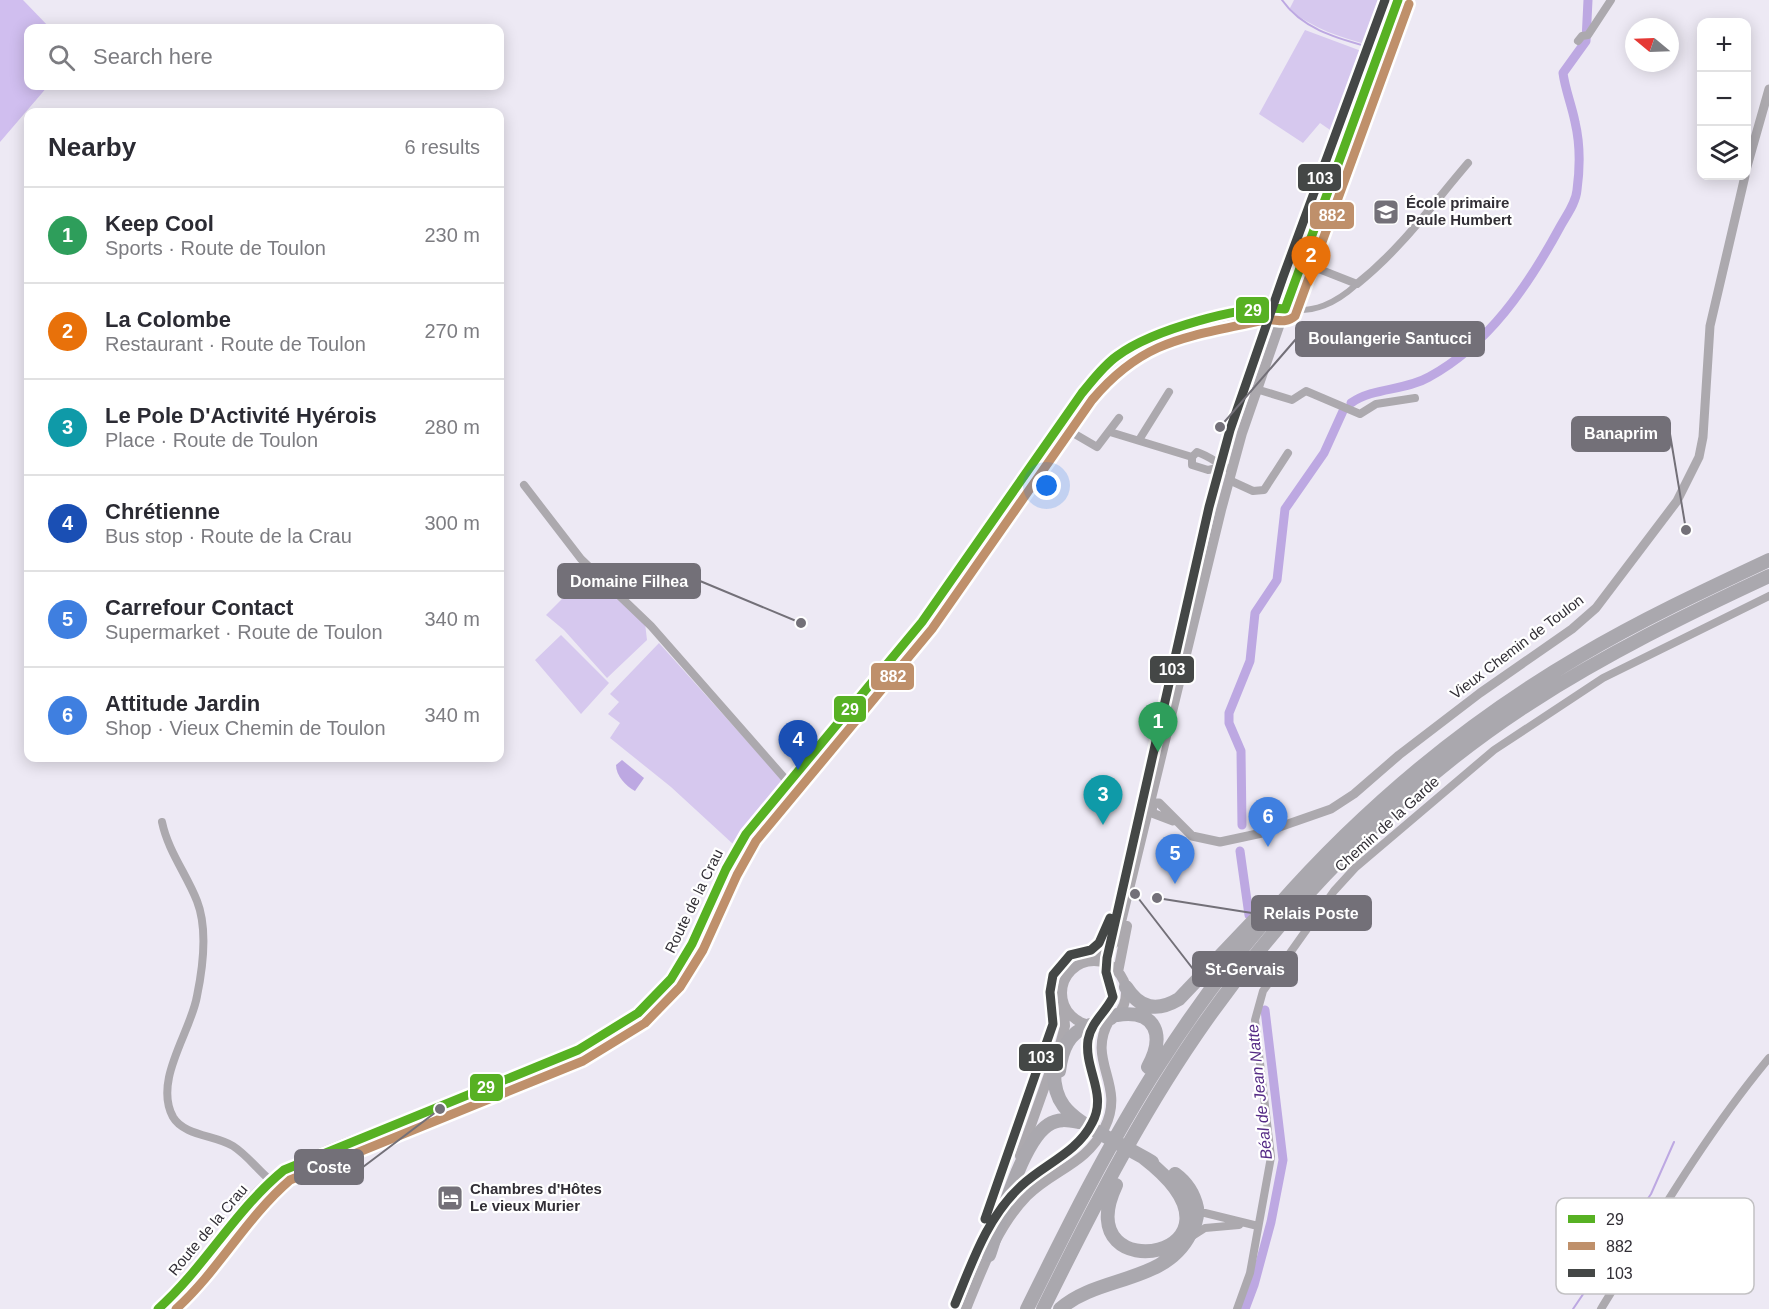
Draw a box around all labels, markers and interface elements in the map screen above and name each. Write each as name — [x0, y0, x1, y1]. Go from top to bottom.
north arrow — [1625, 18, 1679, 72]
map controls — [1697, 18, 1751, 180]
button: + — [1697, 18, 1751, 72]
search box — [24, 24, 504, 90]
icon: search — [45, 41, 78, 74]
text: Search here — [93, 44, 213, 69]
button: − — [1697, 72, 1751, 126]
button: layers — [1697, 126, 1751, 180]
text: Nearby — [48, 132, 136, 162]
text: 6 results — [404, 136, 480, 158]
line badge: 103 — [1297, 163, 1342, 192]
text: 103 — [1307, 170, 1333, 187]
place label: École primaire Paule Humbert — [1406, 194, 1512, 228]
school or university icon: École primaire Paule Humbert — [1371, 197, 1401, 227]
line badge: 882 — [1309, 201, 1355, 230]
text: 882 — [1319, 207, 1345, 224]
text: Keep Cool — [105, 211, 214, 236]
text: 1 — [62, 224, 73, 246]
text: 230 m — [424, 224, 480, 246]
pin: 2 — [1292, 236, 1330, 286]
text: Sports · Route de Toulon — [105, 237, 326, 259]
line badge: 29 — [1235, 296, 1270, 324]
text: 29 — [1244, 302, 1262, 319]
text: La Colombe — [105, 307, 231, 332]
text: 2 — [62, 320, 73, 342]
text: 270 m — [424, 320, 480, 342]
callout: Boulangerie Santucci — [1296, 322, 1484, 356]
text: Boulangerie Santucci — [1308, 330, 1472, 347]
text: Restaurant · Route de Toulon — [105, 333, 366, 355]
text: Le Pole D'Activité Hyérois — [105, 403, 377, 428]
text: 3 — [62, 416, 73, 438]
text: 280 m — [424, 416, 480, 438]
callout: Banaprim — [1572, 417, 1670, 451]
text: Banaprim — [1584, 425, 1658, 442]
text: Place · Route de Toulon — [105, 429, 318, 451]
your location — [1032, 471, 1061, 500]
text: Chrétienne — [105, 499, 220, 524]
text: 4 — [62, 512, 73, 534]
text: 300 m — [424, 512, 480, 534]
text: Bus stop · Route de la Crau — [105, 525, 352, 547]
callout: Domaine Filhea — [558, 564, 700, 598]
text: Domaine Filhea — [570, 573, 688, 590]
street label: Vieux Chemin de Toulon — [1447, 591, 1587, 702]
text: Carrefour Contact — [105, 595, 293, 620]
text: 5 — [62, 608, 73, 630]
text: 340 m — [424, 608, 480, 630]
text: Supermarket · Route de Toulon — [105, 621, 383, 643]
line badge: 103 — [1149, 655, 1195, 684]
text: 103 — [1159, 661, 1185, 678]
line badge: 882 — [870, 662, 915, 691]
text: 882 — [880, 668, 906, 685]
text: Attitude Jardin — [105, 691, 260, 716]
line badge: 29 — [833, 695, 867, 723]
text: 29 — [841, 701, 859, 718]
pin: 1 — [1138, 702, 1178, 752]
text: 6 — [62, 704, 73, 726]
text: 340 m — [424, 704, 480, 726]
text: Shop · Vieux Chemin de Toulon — [105, 717, 386, 739]
pin: 4 — [778, 720, 818, 770]
street label: Chemin de la Garde — [1331, 772, 1442, 875]
pin: 3 — [1084, 776, 1122, 825]
pin: 6 — [1248, 798, 1288, 847]
pin: 5 — [1156, 834, 1194, 884]
street label: Route de la Crau — [661, 846, 726, 955]
callout: Relais Poste — [1252, 896, 1371, 930]
text: Relais Poste — [1263, 905, 1359, 922]
callout: St-Gervais — [1193, 952, 1297, 986]
text: St-Gervais — [1205, 961, 1285, 978]
water label: Béal de Jean Natte — [1244, 1023, 1275, 1161]
line badge: 103 — [1018, 1043, 1064, 1072]
text: 103 — [1028, 1049, 1054, 1066]
line badge: 29 — [469, 1073, 504, 1102]
text: 29 — [477, 1079, 495, 1096]
callout: Coste — [295, 1150, 363, 1184]
text: Coste — [307, 1159, 351, 1176]
place label: Chambres d'Hôtes Le vieux Murier — [470, 1180, 602, 1214]
street label: Route de la Crau — [165, 1181, 251, 1279]
hotel icon: Chambres d'Hôtes Le vieux Murier — [435, 1183, 465, 1213]
legend — [1556, 1198, 1754, 1294]
text: 29 — [1606, 1211, 1624, 1228]
text: 882 — [1606, 1238, 1633, 1255]
text: 103 — [1606, 1265, 1633, 1282]

